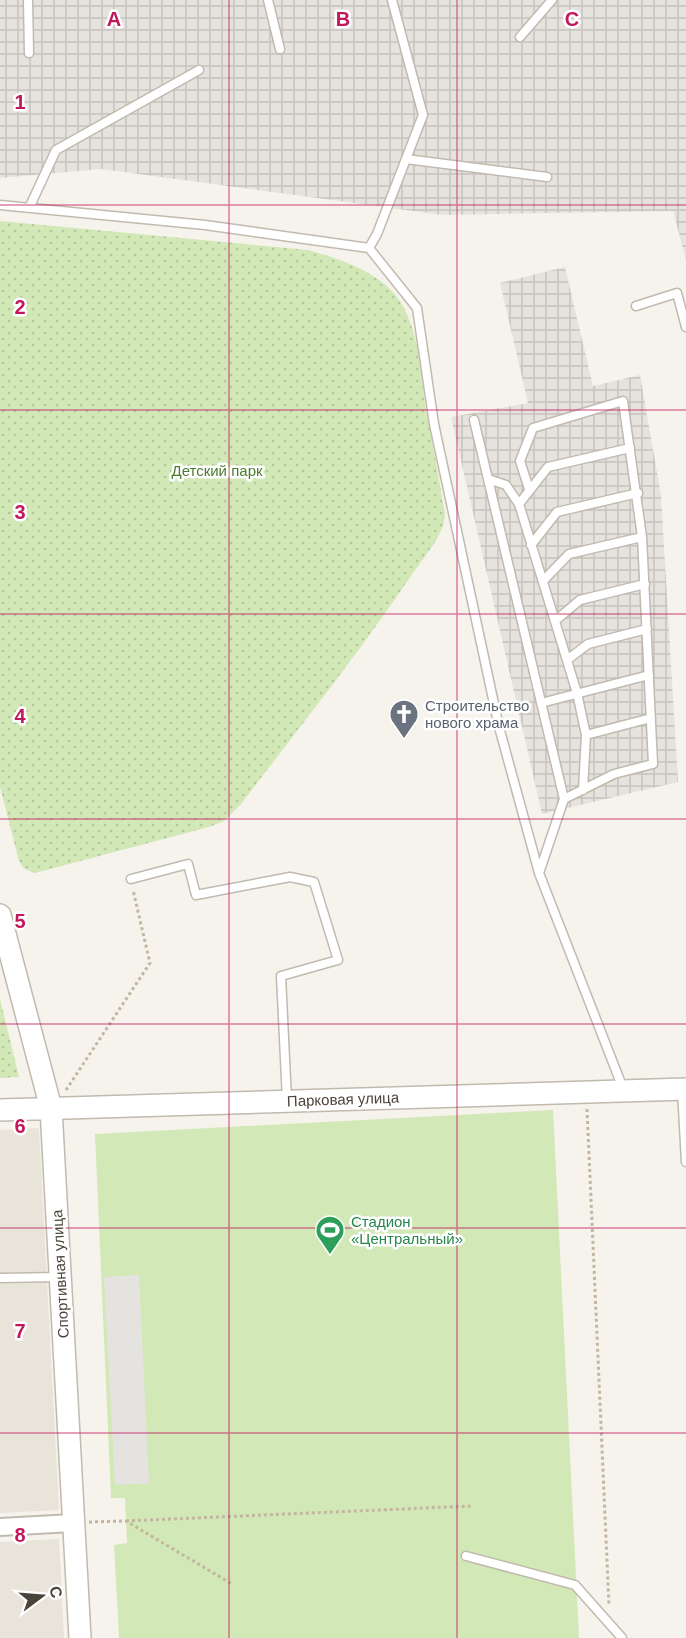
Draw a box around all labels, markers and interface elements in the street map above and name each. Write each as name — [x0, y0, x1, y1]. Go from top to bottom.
text: A — [107, 8, 121, 30]
text: B — [336, 8, 350, 30]
text: C — [565, 8, 579, 30]
text: 1 — [14, 91, 26, 113]
text: 2 — [14, 296, 26, 318]
park label: Детский парк — [171, 462, 263, 479]
text: 3 — [14, 501, 26, 523]
place label: Строительство нового храма — [425, 697, 529, 731]
church icon: Строительство нового храма — [388, 698, 420, 740]
text: 4 — [14, 705, 26, 727]
text: 5 — [14, 910, 26, 932]
street label: Парковая улица — [287, 1089, 400, 1109]
text: 6 — [14, 1115, 26, 1137]
street label: Спортивная улица — [48, 1209, 72, 1339]
place label: Стадион «Центральный» — [351, 1213, 463, 1247]
sports icon: Стадион «Центральный» — [314, 1214, 346, 1256]
text: 7 — [14, 1320, 26, 1342]
text: 8 — [14, 1524, 26, 1546]
north arrow — [12, 1566, 72, 1626]
text: С — [46, 1584, 66, 1600]

